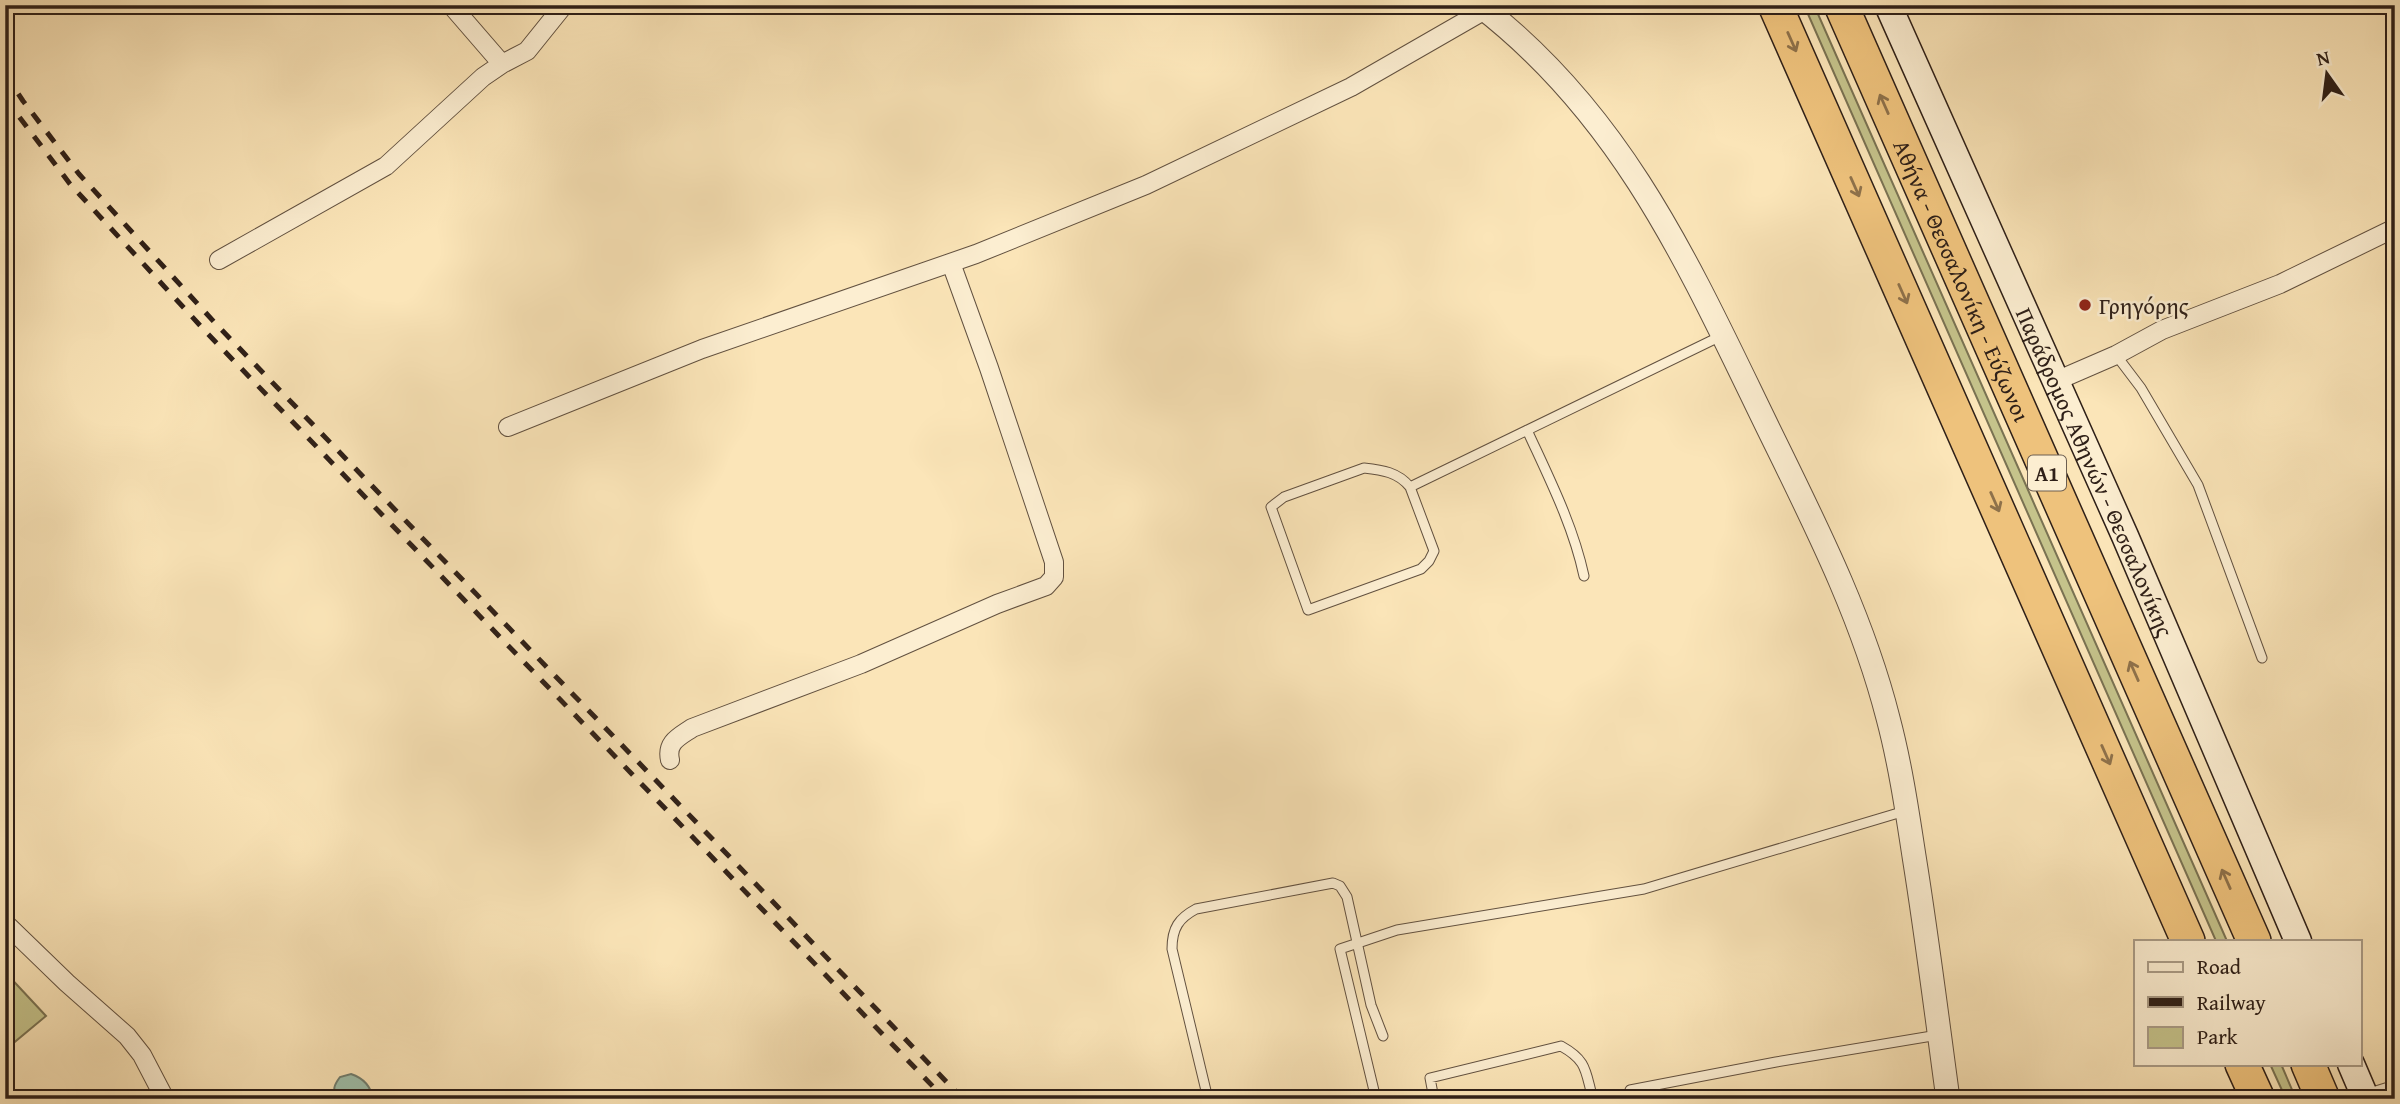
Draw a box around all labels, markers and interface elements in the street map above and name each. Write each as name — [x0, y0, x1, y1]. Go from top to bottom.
one-way arrow — [1786, 31, 1799, 53]
north arrow — [2292, 38, 2362, 108]
text: N — [2313, 42, 2333, 73]
one-way arrow — [1877, 94, 1890, 115]
street label: Αθήνα - Θεσσαλονίκη - Εύζωνοι — [1886, 134, 2039, 427]
one-way arrow — [1849, 176, 1862, 197]
one-way arrow — [1897, 282, 1910, 304]
place label: Γρηγόρης — [2099, 289, 2189, 322]
marker: Γρηγόρης — [2077, 297, 2093, 313]
street label: Παράδρομος Αθηνών - Θεσσαλονίκης — [2008, 302, 2183, 642]
road number: Α1 — [2028, 456, 2066, 490]
one-way arrow — [1989, 490, 2002, 512]
one-way arrow — [2127, 660, 2140, 682]
one-way arrow — [2100, 743, 2113, 765]
one-way arrow — [2219, 869, 2232, 890]
legend — [2134, 940, 2362, 1066]
text: Road — [2197, 951, 2242, 982]
text: Railway — [2197, 987, 2266, 1018]
text: Park — [2197, 1021, 2238, 1052]

